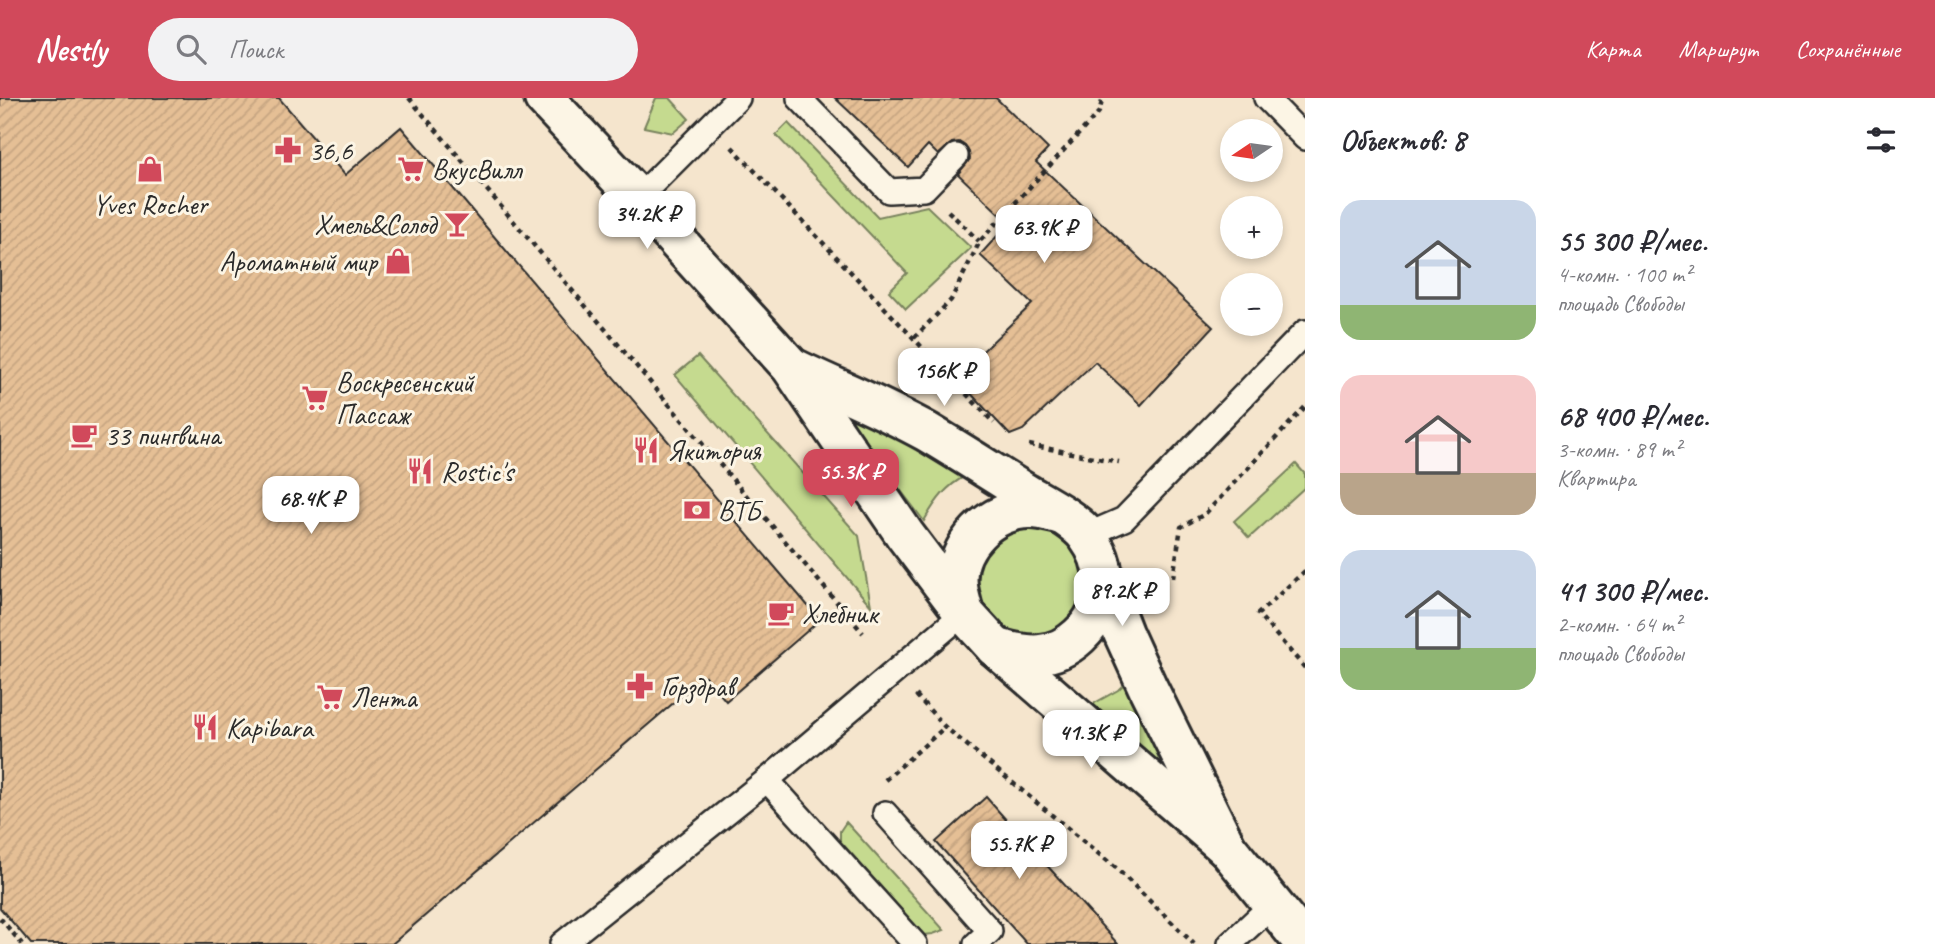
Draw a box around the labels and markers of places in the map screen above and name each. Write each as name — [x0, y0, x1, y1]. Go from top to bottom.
place label: 36,6 — [309, 133, 354, 168]
pharmacy icon: 36,6 — [273, 135, 303, 165]
place label: ВкусВилл — [432, 152, 524, 187]
shop icon: Yves Rocher — [135, 154, 165, 184]
supermarket icon: ВкусВилл — [396, 154, 426, 184]
place label: Yves Rocher — [93, 187, 209, 222]
pin: 34.2K ₽ — [582, 192, 712, 251]
pin: 63.9K ₽ — [979, 206, 1109, 265]
place label: Хмель&Солод — [314, 207, 439, 242]
bar icon: Хмель&Солод — [442, 209, 472, 239]
place label: Ароматный мир — [220, 244, 378, 279]
shop icon: Ароматный мир — [383, 246, 413, 276]
pin: 156K ₽ — [887, 348, 1001, 408]
place label: Воскресенский Пассаж — [336, 365, 475, 432]
supermarket icon: Воскресенский Пассаж — [300, 383, 330, 413]
place label: 33 пингвина — [105, 418, 223, 453]
cafe icon: 33 пингвина — [69, 420, 99, 450]
place label: Якитория — [667, 433, 762, 468]
restaurant icon: Якитория — [631, 435, 661, 465]
pin: 55.3K ₽ — [786, 450, 916, 509]
place label: Rostic's — [441, 454, 515, 489]
restaurant icon: Rostic's — [405, 456, 435, 486]
pin: 68.4K ₽ — [246, 476, 376, 536]
place label: ВТБ — [718, 493, 763, 528]
bank icon: ВТБ — [682, 495, 712, 525]
pin: 89.2K ₽ — [1057, 568, 1187, 628]
place label: Хлебник — [802, 596, 880, 631]
cafe icon: Хлебник — [766, 598, 796, 628]
place label: Горздрав — [661, 669, 739, 704]
pharmacy icon: Горздрав — [625, 671, 655, 701]
place label: Лента — [351, 680, 418, 715]
supermarket icon: Лента — [315, 682, 345, 712]
place label: Kapibara — [226, 710, 315, 745]
pin: 41.3K ₽ — [1026, 710, 1156, 770]
restaurant icon: Kapibara — [190, 712, 220, 742]
pin: 55.7K ₽ — [954, 822, 1084, 881]

